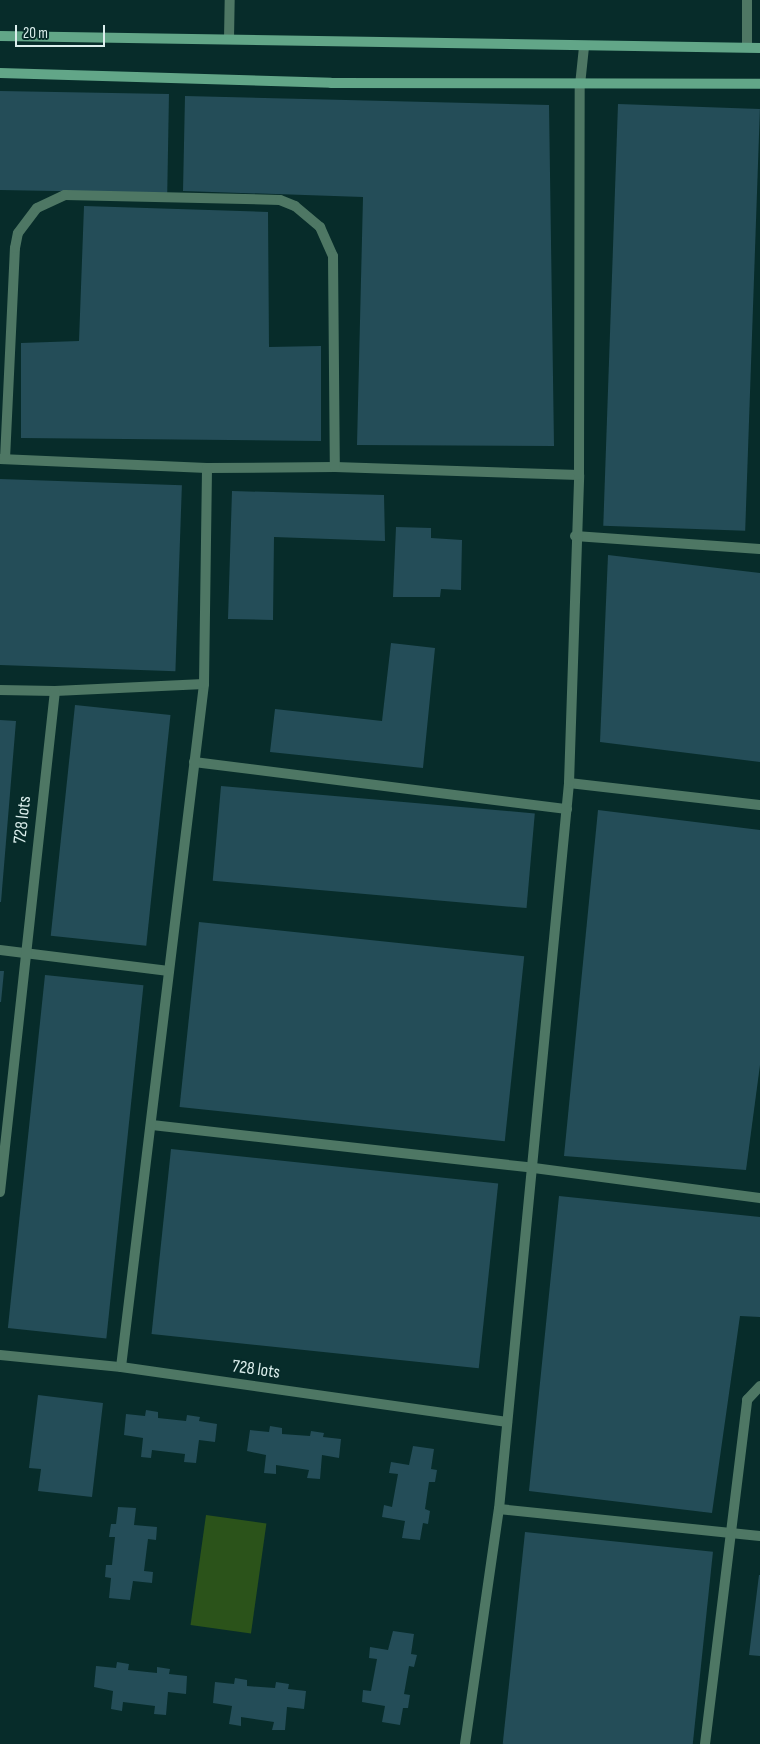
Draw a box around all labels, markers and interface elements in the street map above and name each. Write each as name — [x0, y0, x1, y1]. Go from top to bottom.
scale bar — [18, 15, 108, 47]
text: 20 m — [23, 24, 48, 43]
street label: 728 lots — [10, 795, 36, 845]
street label: 728 lots — [231, 1356, 281, 1384]

